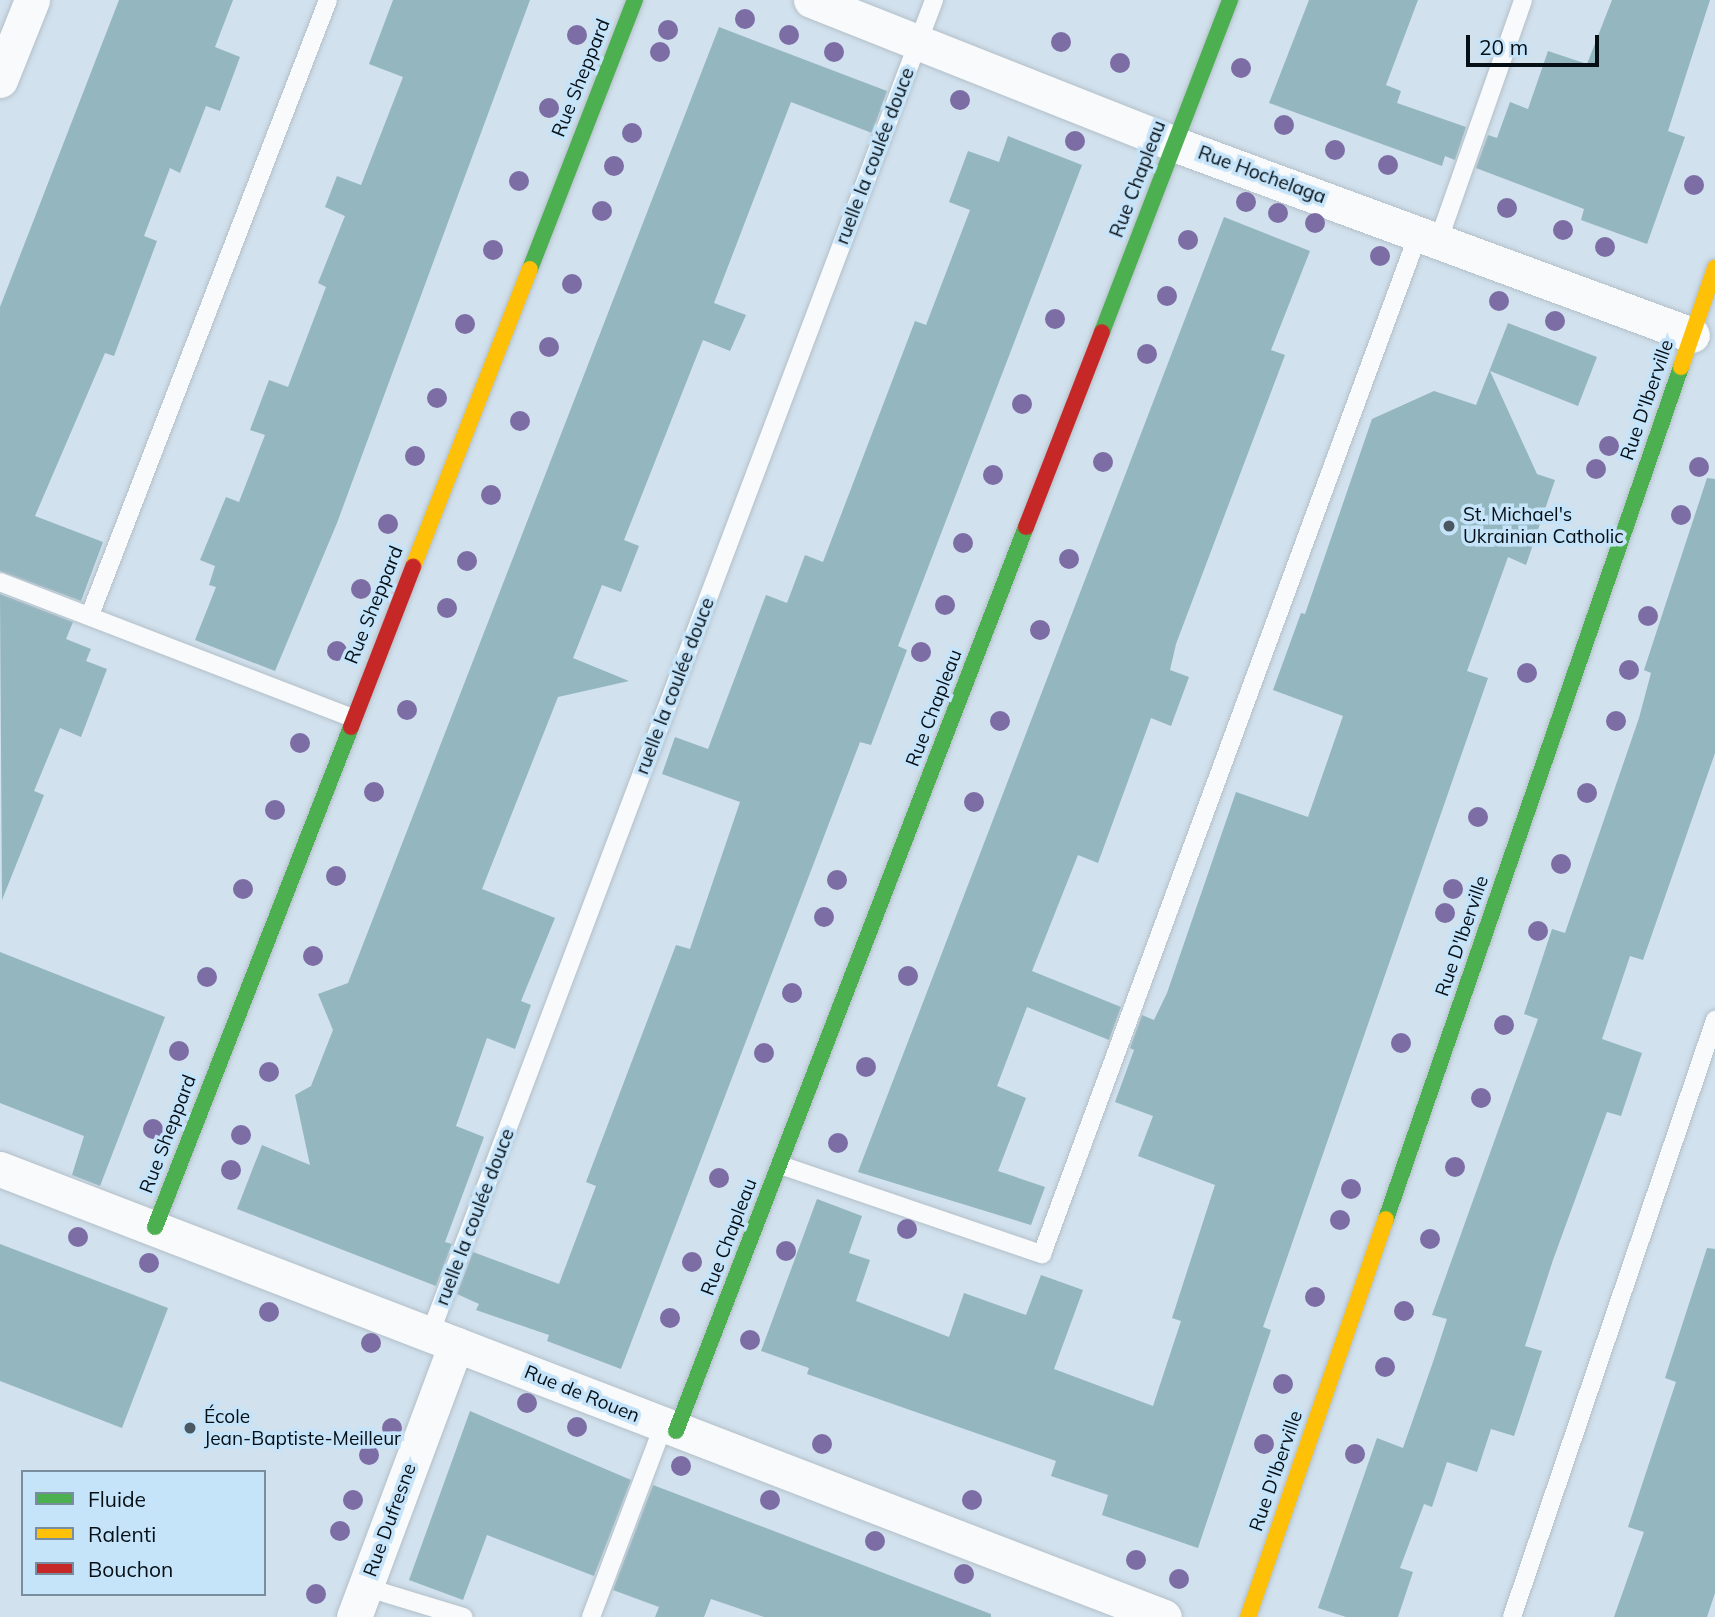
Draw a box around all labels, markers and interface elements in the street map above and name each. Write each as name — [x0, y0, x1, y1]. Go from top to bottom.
street label: Rue Sheppard — [547, 16, 615, 140]
scale bar — [1470, 21, 1603, 65]
text: 20 m — [1479, 34, 1528, 60]
street label: ruelle la coulée douce — [831, 64, 919, 248]
street label: Rue Chapleau — [1105, 117, 1171, 241]
street label: Rue Hochelaga — [1195, 141, 1329, 209]
street label: Rue D'Iberville — [1616, 337, 1678, 463]
place label: St. Michael's Ukrainian Catholic — [1463, 504, 1624, 548]
marker: St. Michael's Ukrainian Catholic — [1441, 518, 1457, 534]
street label: Rue Sheppard — [340, 543, 408, 667]
street label: ruelle la coulée douce — [631, 594, 719, 778]
street label: Rue Chapleau — [901, 646, 967, 770]
street label: Rue D'Iberville — [1431, 873, 1493, 999]
street label: Rue Sheppard — [135, 1072, 201, 1196]
street label: ruelle la coulée douce — [431, 1125, 519, 1309]
street label: Rue Chapleau — [696, 1175, 762, 1299]
street label: Rue de Rouen — [521, 1361, 643, 1427]
place label: École Jean-Baptiste-Meilleur — [204, 1406, 401, 1450]
street label: Rue D'Iberville — [1245, 1408, 1307, 1534]
marker: École Jean-Baptiste-Meilleur — [182, 1420, 198, 1436]
street label: Rue Dufresne — [359, 1460, 421, 1580]
legend — [21, 1470, 266, 1596]
text: Fluide — [88, 1486, 146, 1512]
text: Ralenti — [88, 1521, 156, 1547]
text: Bouchon — [88, 1556, 173, 1582]

